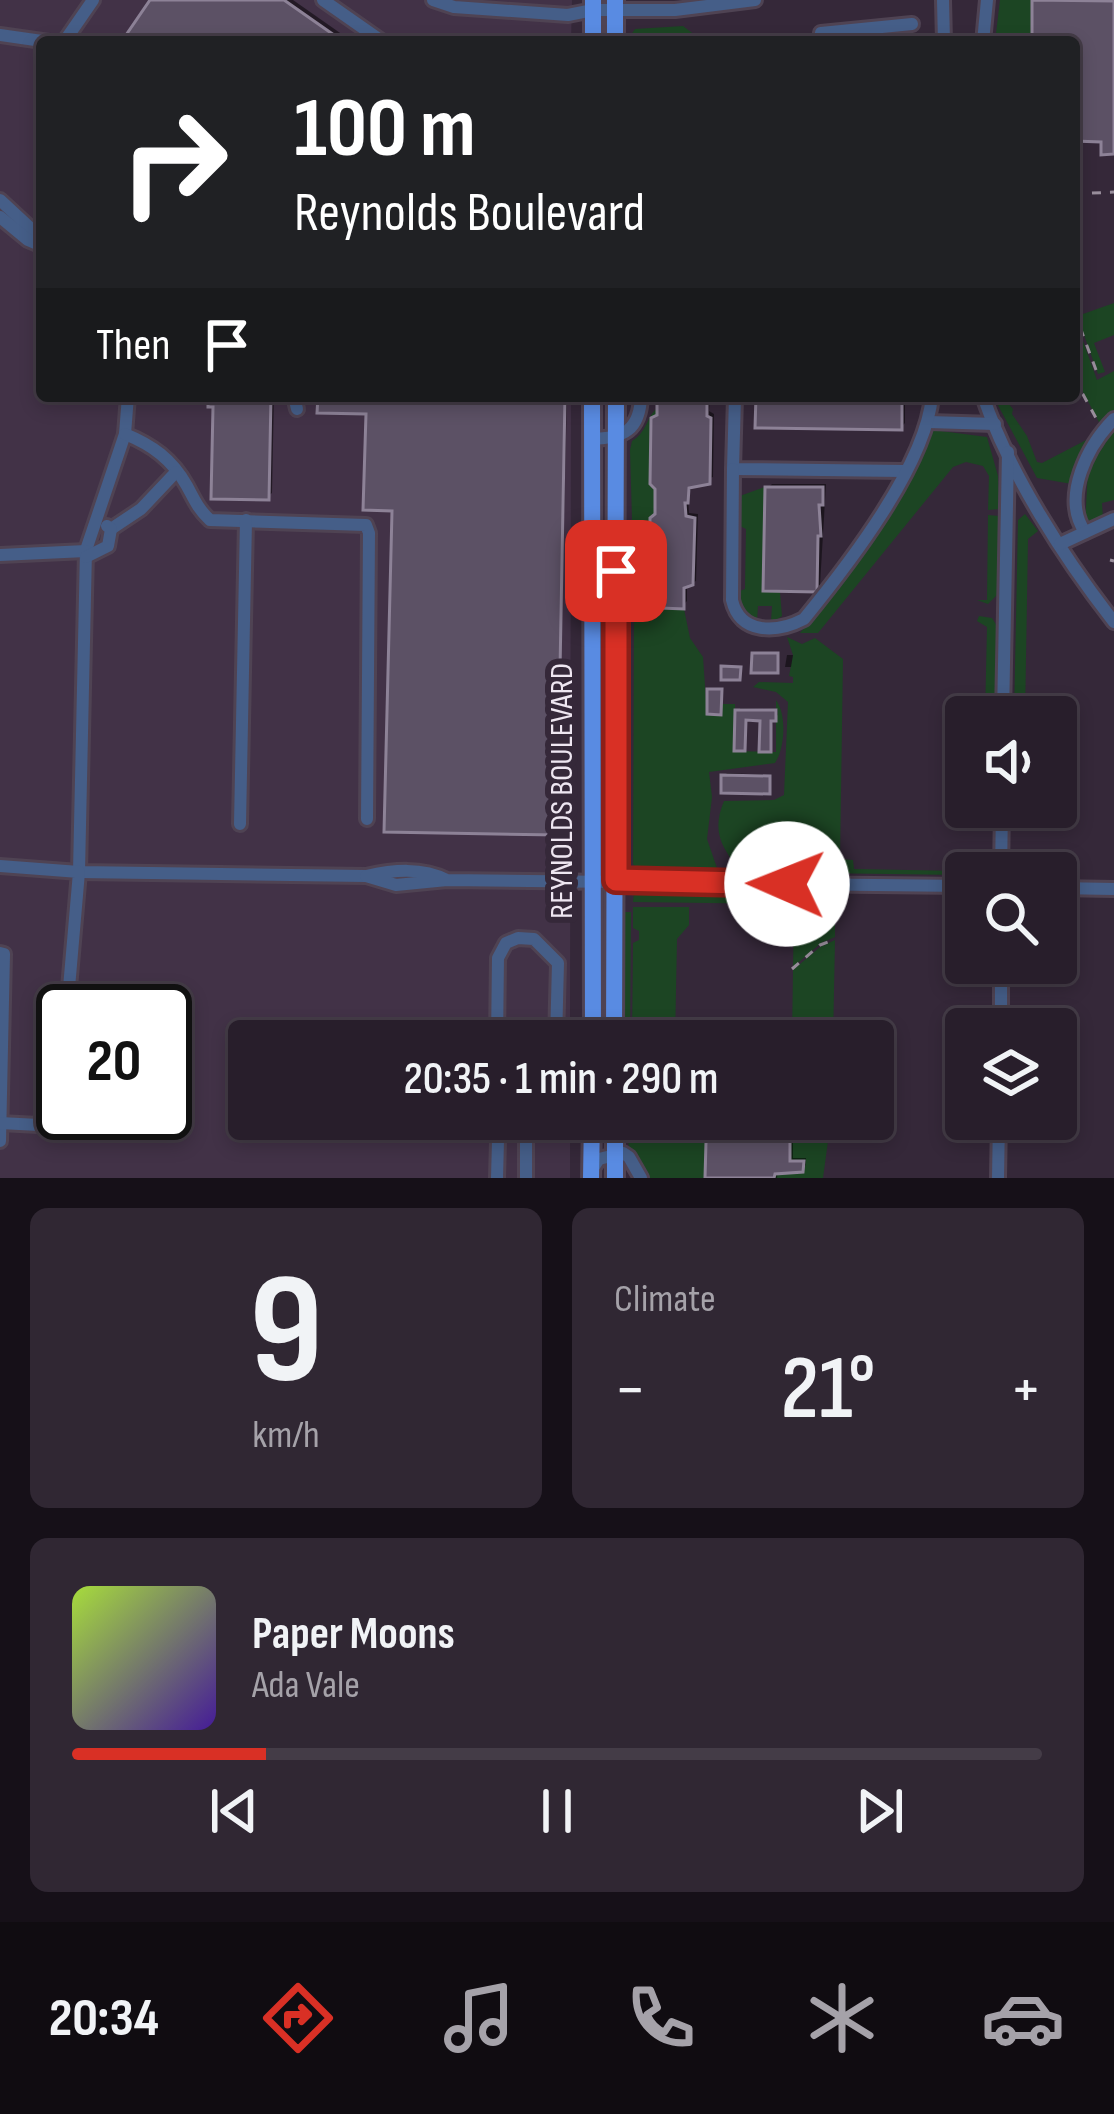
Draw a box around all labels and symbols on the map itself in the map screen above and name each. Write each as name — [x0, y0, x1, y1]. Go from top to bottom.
pin — [565, 520, 667, 622]
street label: REYNOLDS BOULEVARD — [542, 663, 582, 919]
position arrow — [724, 821, 850, 947]
speed limit sign: 20 — [36, 984, 192, 1140]

